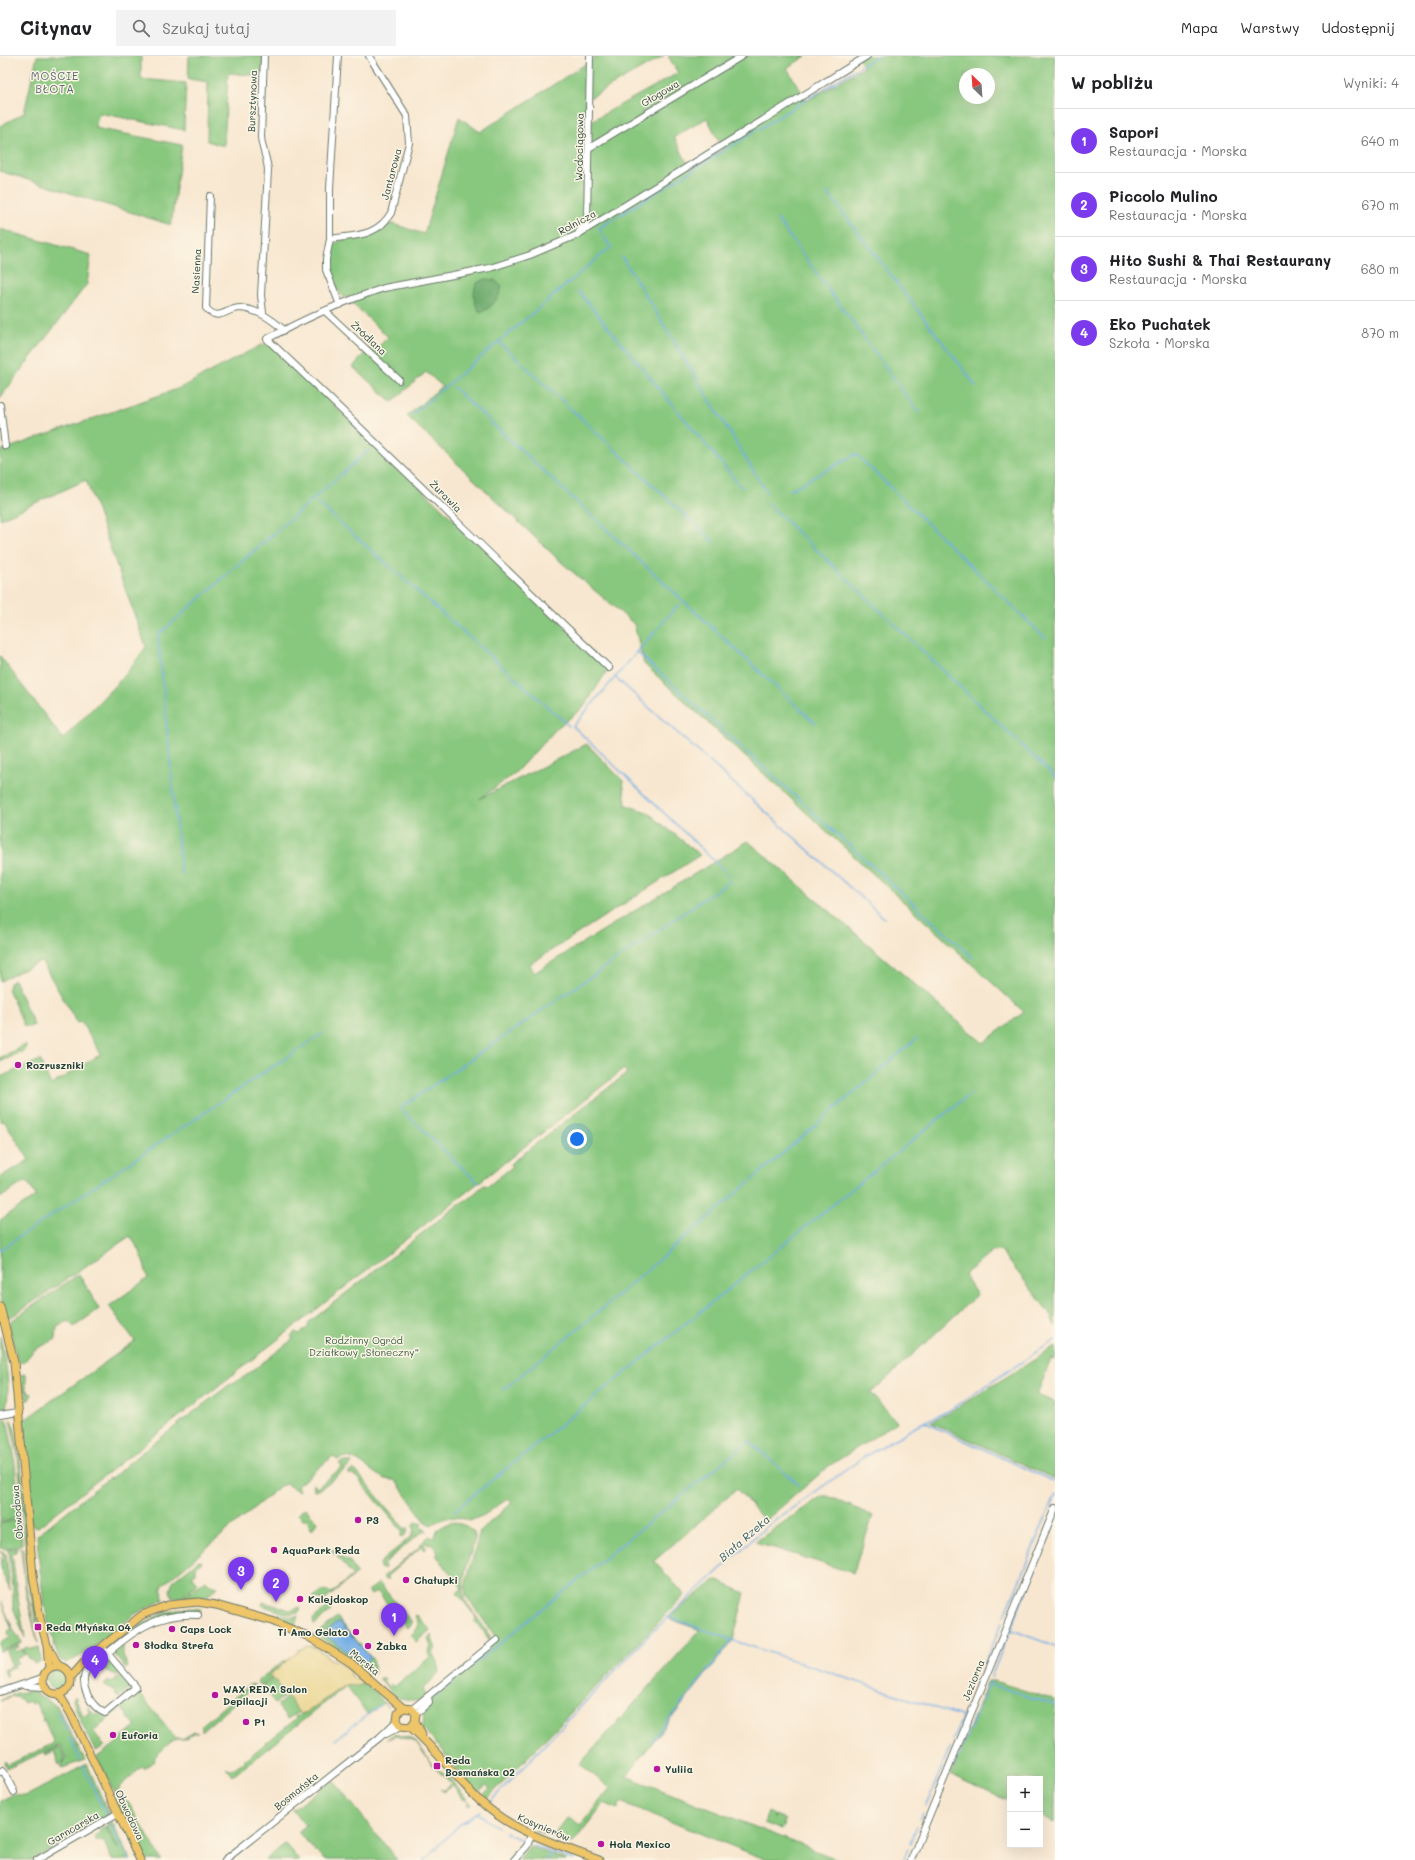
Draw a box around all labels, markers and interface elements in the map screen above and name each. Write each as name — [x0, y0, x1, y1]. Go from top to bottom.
search box — [116, 10, 396, 46]
text: Citynav — [20, 15, 92, 40]
icon: search — [130, 17, 152, 39]
text: Szukaj tutaj — [162, 18, 250, 38]
text: Mapa — [1181, 18, 1218, 37]
text: Warstwy — [1240, 18, 1299, 37]
text: Udostępnij — [1321, 18, 1395, 37]
district label: MOŚCIE BŁOTA — [31, 68, 79, 96]
north arrow — [959, 68, 995, 104]
street label: Bursztynowa — [244, 70, 260, 132]
text: W pobliżu — [1071, 71, 1153, 93]
text: Wyniki: 4 — [1343, 74, 1399, 91]
street label: Głogowa — [638, 76, 682, 110]
street label: Wodociągowa — [571, 113, 587, 181]
text: Sapori — [1109, 122, 1159, 142]
text: 1 — [1081, 132, 1087, 149]
text: 640 m — [1361, 132, 1399, 149]
text: Restauracja · Morska — [1109, 142, 1247, 159]
street label: Jantarowa — [377, 147, 405, 201]
text: Piccolo Mulino — [1109, 186, 1217, 206]
text: 2 — [1080, 196, 1088, 213]
text: 670 m — [1361, 196, 1399, 213]
street label: Rolnicza — [556, 206, 598, 238]
text: Restauracja · Morska — [1109, 206, 1247, 223]
street label: Nasienna — [188, 248, 204, 294]
text: Hito Sushi & Thai Restaurany — [1109, 250, 1331, 270]
text: 3 — [1080, 260, 1088, 277]
text: 680 m — [1361, 260, 1399, 277]
text: Restauracja · Morska — [1109, 270, 1247, 287]
text: Eko Puchatek — [1109, 314, 1211, 334]
street label: Źródlana — [348, 318, 390, 358]
text: 4 — [1080, 324, 1088, 341]
text: 870 m — [1361, 324, 1399, 341]
text: Szkoła · Morska — [1109, 334, 1210, 351]
street label: Żurawia — [427, 477, 465, 515]
place label: Rozruszniki — [26, 1058, 84, 1072]
marker: Rozruszniki — [13, 1060, 23, 1070]
your location — [567, 1129, 587, 1149]
park label: Rodzinny Ogród Działkowy „Słoneczny” — [309, 1333, 419, 1359]
street label: Obwodowa — [8, 1484, 26, 1540]
water label: Biała Rzeka — [715, 1511, 773, 1564]
place label: P3 — [366, 1513, 379, 1527]
marker: P3 — [353, 1515, 363, 1525]
place label: AquaPark Reda — [282, 1543, 360, 1557]
marker: AquaPark Reda — [269, 1545, 279, 1555]
pin: 3 — [228, 1557, 254, 1590]
pin: 2 — [263, 1569, 289, 1602]
place label: Chałupki — [414, 1573, 458, 1587]
marker: Chałupki — [401, 1575, 411, 1585]
place label: Kalejdoskop — [308, 1592, 368, 1606]
marker: Kalejdoskop — [295, 1594, 305, 1604]
pin: 1 — [381, 1603, 407, 1636]
place label: Reda Młyńska 04 — [46, 1620, 131, 1634]
marker: Reda Młyńska 04 — [33, 1622, 43, 1632]
place label: Caps Lock — [180, 1622, 232, 1636]
marker: Caps Lock — [167, 1624, 177, 1634]
place label: Ti Amo Gelato — [278, 1625, 348, 1639]
marker: Ti Amo Gelato — [351, 1627, 361, 1637]
place label: Słodka Strefa — [144, 1638, 214, 1652]
place label: Żabka — [376, 1639, 407, 1653]
marker: Słodka Strefa — [131, 1640, 141, 1650]
marker: Żabka — [363, 1641, 373, 1651]
street label: Morska — [347, 1645, 383, 1679]
pin: 4 — [82, 1646, 108, 1679]
street label: Jeziorna — [958, 1657, 988, 1703]
place label: WAX REDA Salon Depilacji — [223, 1682, 307, 1708]
marker: WAX REDA Salon Depilacji — [210, 1690, 220, 1700]
place label: P1 — [254, 1715, 265, 1729]
marker: P1 — [241, 1717, 251, 1727]
place label: Euforia — [121, 1728, 158, 1742]
marker: Euforia — [108, 1730, 118, 1740]
place label: Reda Bosmańska 02 — [445, 1753, 515, 1779]
marker: Reda Bosmańska 02 — [432, 1761, 442, 1771]
place label: Yuliia — [665, 1762, 693, 1776]
marker: Yuliia — [652, 1764, 662, 1774]
street label: Bosmańska — [271, 1769, 321, 1813]
map controls — [1007, 1776, 1043, 1848]
button: + — [1007, 1776, 1043, 1812]
street label: Obwodowa — [112, 1787, 148, 1843]
street label: Garncarska — [45, 1808, 101, 1848]
street label: Kosynierów — [516, 1810, 573, 1844]
button: − — [1007, 1812, 1043, 1848]
place label: Hola Mexico — [609, 1837, 670, 1851]
marker: Hola Mexico — [596, 1839, 606, 1849]

